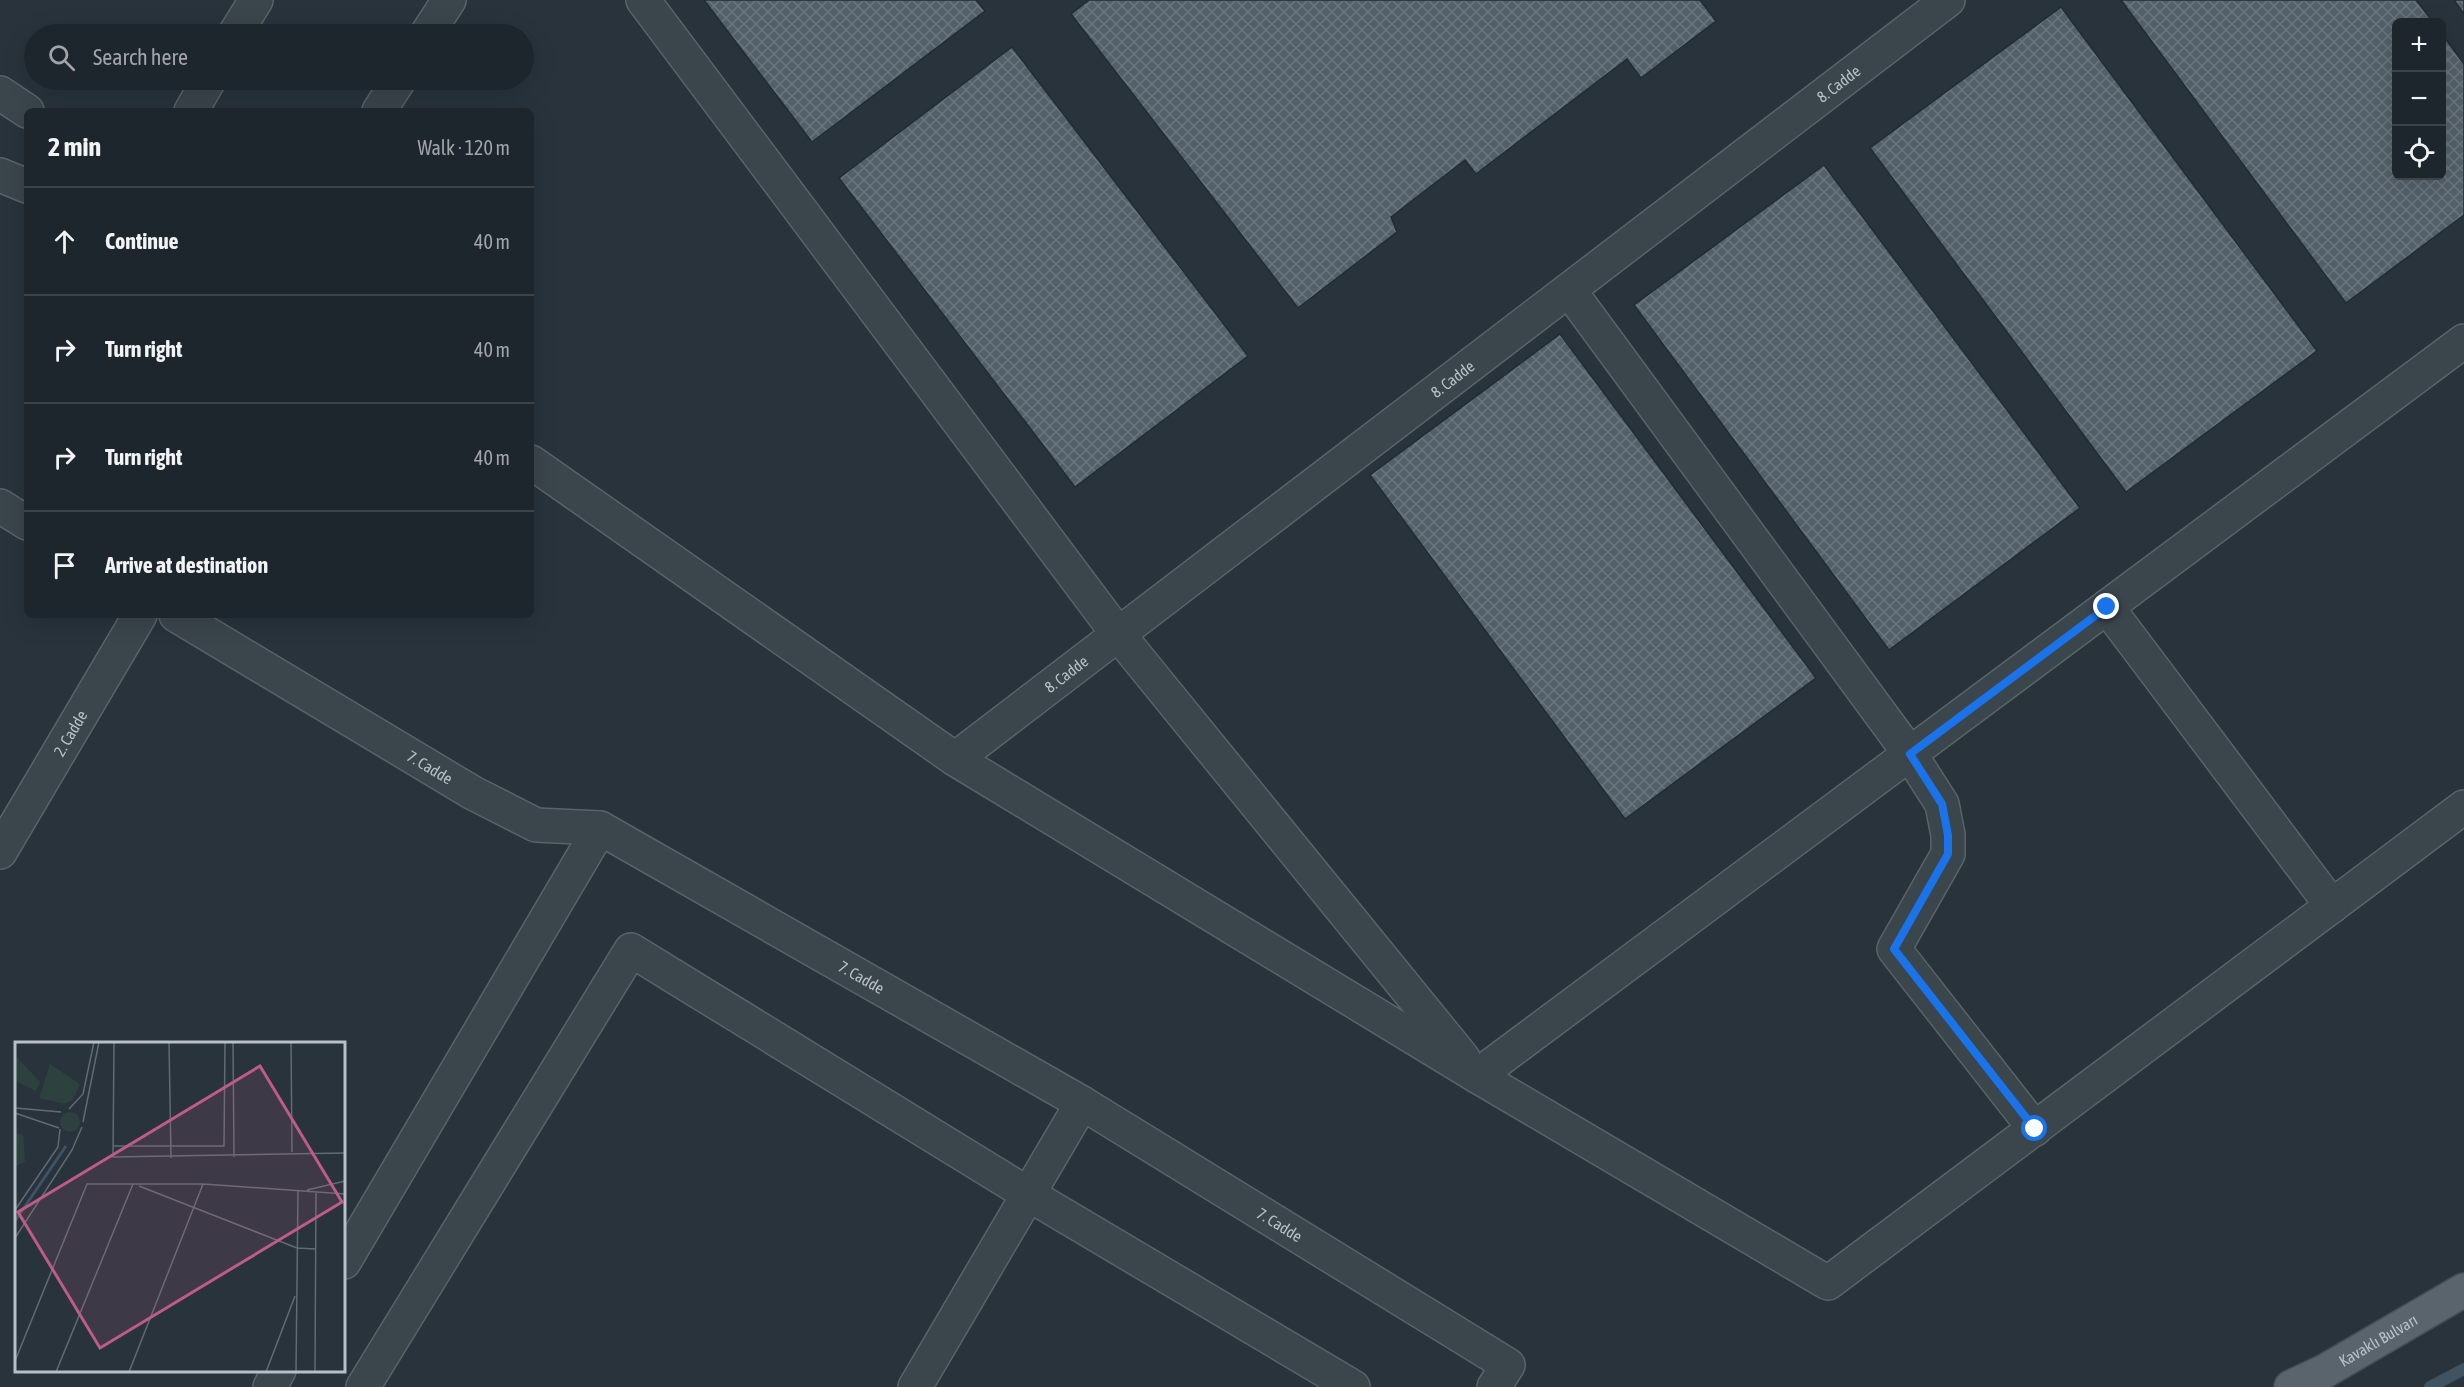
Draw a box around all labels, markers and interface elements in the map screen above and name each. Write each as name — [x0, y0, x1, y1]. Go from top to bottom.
map controls — [2392, 18, 2446, 180]
button: + — [2392, 18, 2446, 72]
search box — [24, 24, 534, 90]
icon: search — [45, 41, 78, 74]
text: Search here — [93, 44, 188, 70]
street label: 8. Cadde — [1813, 61, 1864, 106]
button: − — [2392, 72, 2446, 126]
button: locate — [2392, 126, 2446, 180]
text: 2 min — [48, 132, 101, 162]
text: Walk · 120 m — [418, 136, 510, 159]
icon: ahead — [48, 225, 81, 258]
text: Continue — [105, 228, 179, 254]
text: 40 m — [474, 230, 510, 253]
icon: right — [48, 333, 81, 366]
text: Turn right — [105, 336, 182, 362]
text: 40 m — [474, 338, 510, 361]
street label: 8. Cadde — [1427, 357, 1478, 401]
icon: right — [48, 441, 81, 474]
text: Turn right — [105, 444, 182, 470]
text: 40 m — [474, 446, 510, 469]
icon: arrive — [48, 549, 81, 582]
text: Arrive at destination — [105, 552, 268, 578]
route end — [2093, 593, 2119, 619]
street label: 8. Cadde — [1041, 652, 1091, 696]
street label: 2. Cadde — [50, 707, 91, 759]
street label: 7. Cadde — [404, 747, 456, 788]
street label: 7. Cadde — [835, 957, 887, 997]
inset map — [15, 1042, 345, 1372]
route start — [2021, 1115, 2047, 1141]
street label: 7. Cadde — [1254, 1204, 1306, 1245]
street label: Kavaklı Bulvarı — [2336, 1310, 2421, 1370]

